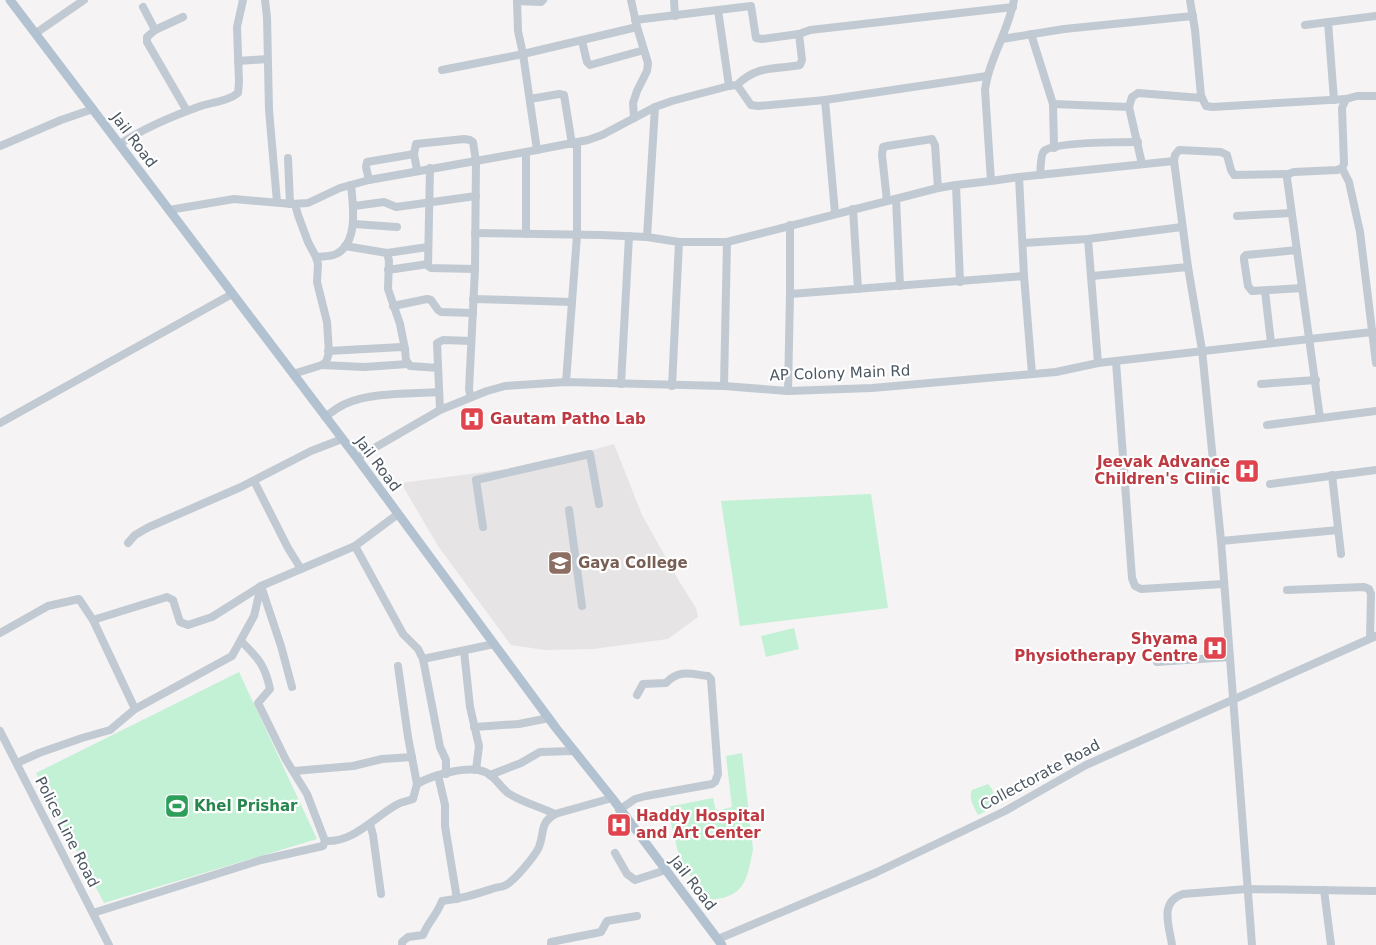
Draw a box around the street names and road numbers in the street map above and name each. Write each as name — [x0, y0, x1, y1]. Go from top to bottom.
street label: Jail Road — [107, 108, 161, 171]
street label: AP Colony Main Rd — [769, 362, 911, 384]
street label: Jail Road — [351, 432, 405, 495]
street label: Collectorate Road — [977, 736, 1103, 814]
street label: Police Line Road — [31, 774, 103, 890]
street label: Jail Road — [665, 851, 720, 914]

